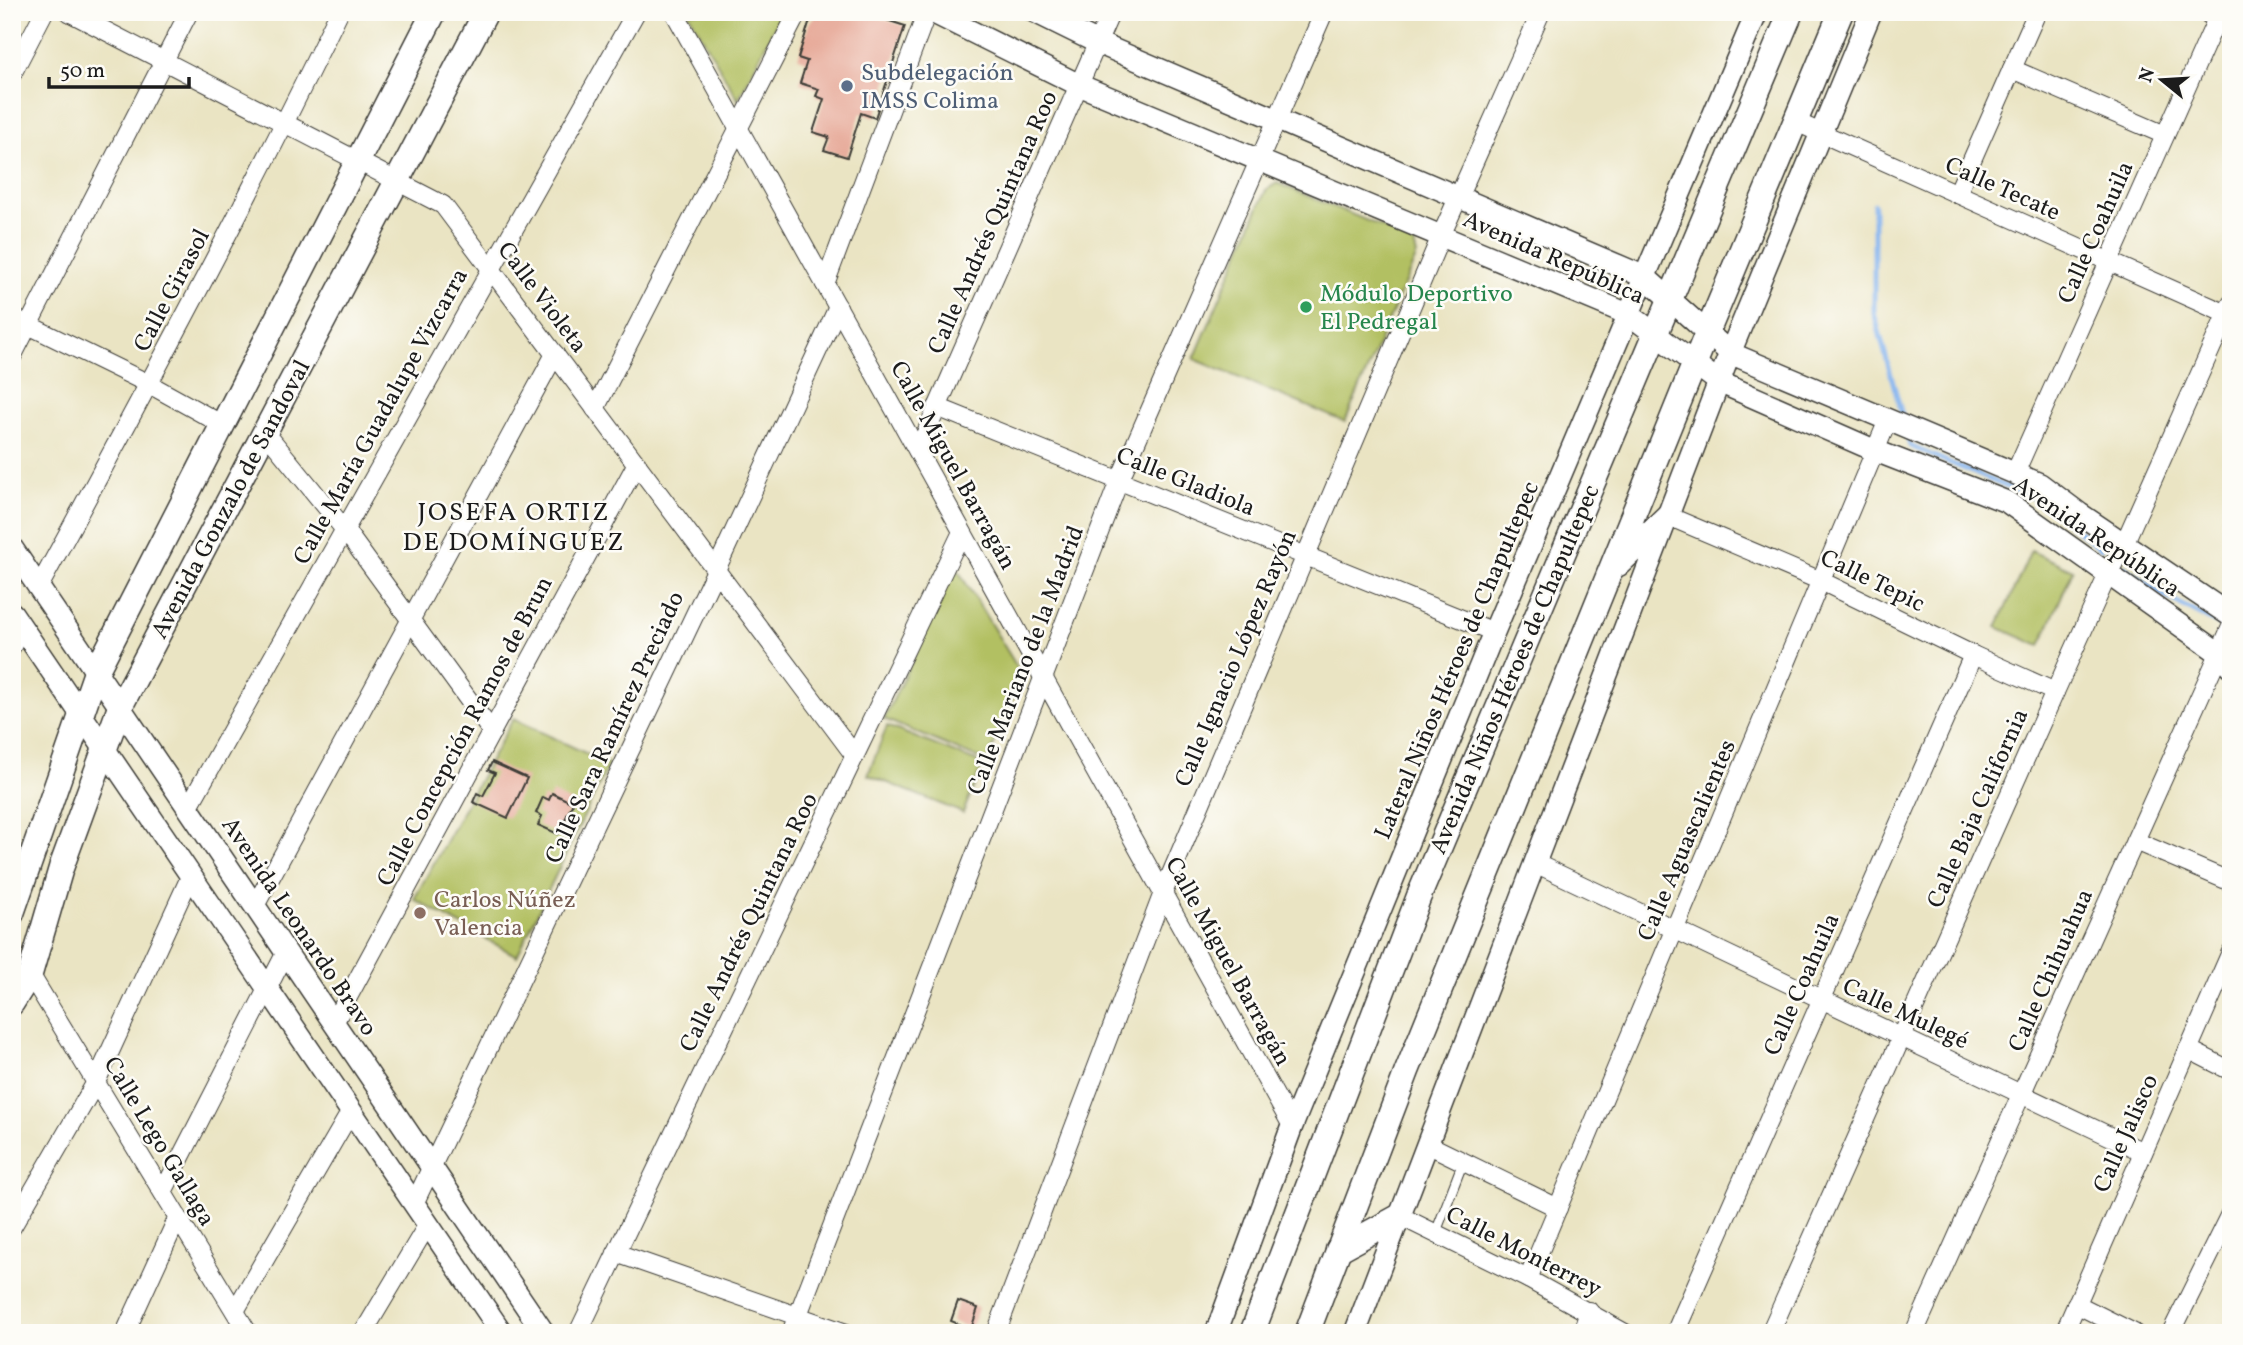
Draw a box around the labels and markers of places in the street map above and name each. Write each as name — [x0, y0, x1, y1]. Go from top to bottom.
place label: Subdelegación IMSS Colima — [861, 57, 1014, 119]
marker: Subdelegación IMSS Colima — [839, 78, 855, 94]
place label: Módulo Deportivo El Pedregal — [1320, 278, 1513, 340]
marker: Módulo Deportivo El Pedregal — [1298, 299, 1314, 315]
place label: Carlos Núñez Valencia — [434, 884, 576, 946]
marker: Carlos Núñez Valencia — [412, 905, 428, 921]

